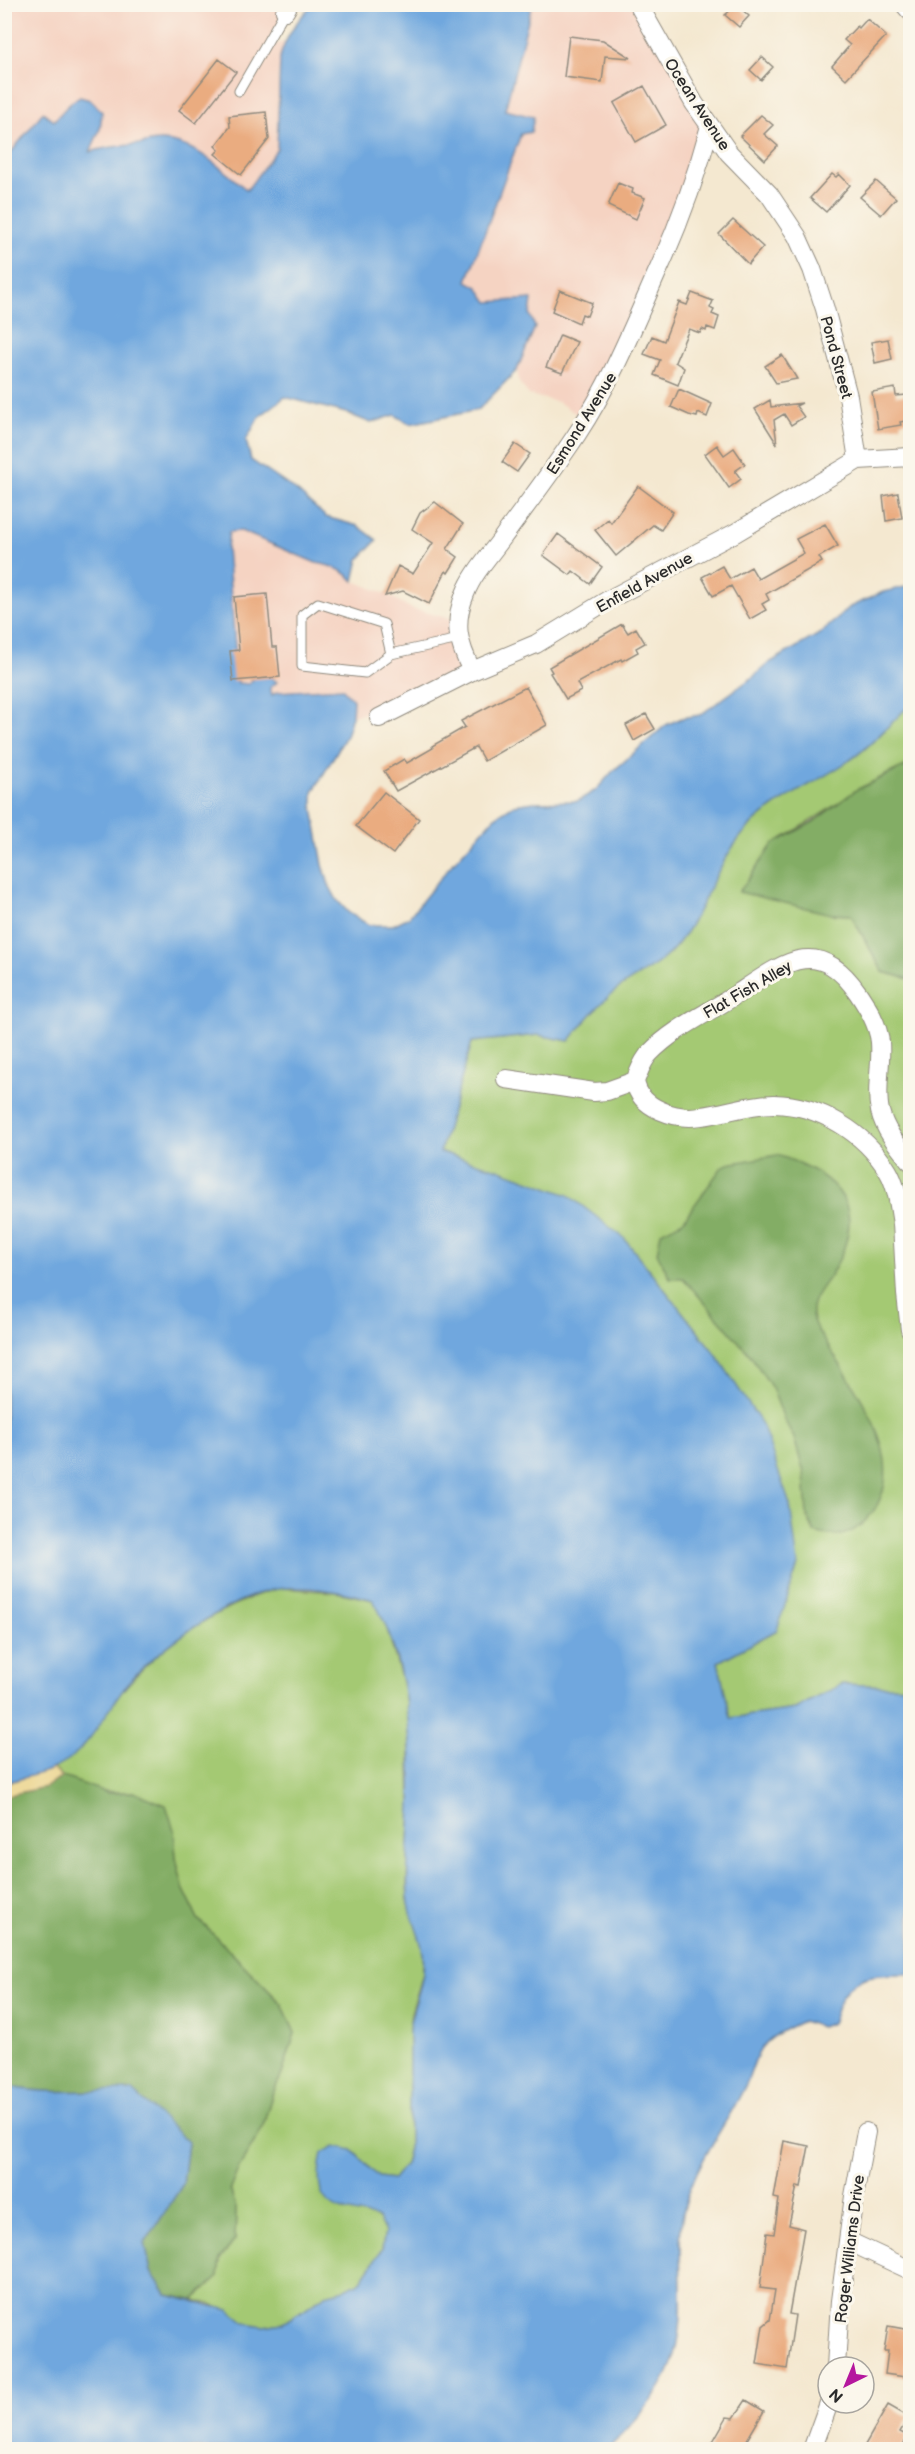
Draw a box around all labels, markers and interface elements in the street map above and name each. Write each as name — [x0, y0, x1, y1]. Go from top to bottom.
street label: Ocean Avenue — [660, 55, 734, 155]
street label: Pond Street — [815, 314, 856, 401]
street label: Esmond Avenue — [543, 369, 622, 478]
street label: Enfield Avenue — [593, 549, 697, 618]
street label: Flat Fish Alley — [700, 957, 796, 1023]
street label: Roger Williams Drive — [832, 2173, 869, 2324]
north arrow — [816, 2355, 876, 2415]
text: N — [826, 2384, 848, 2406]

